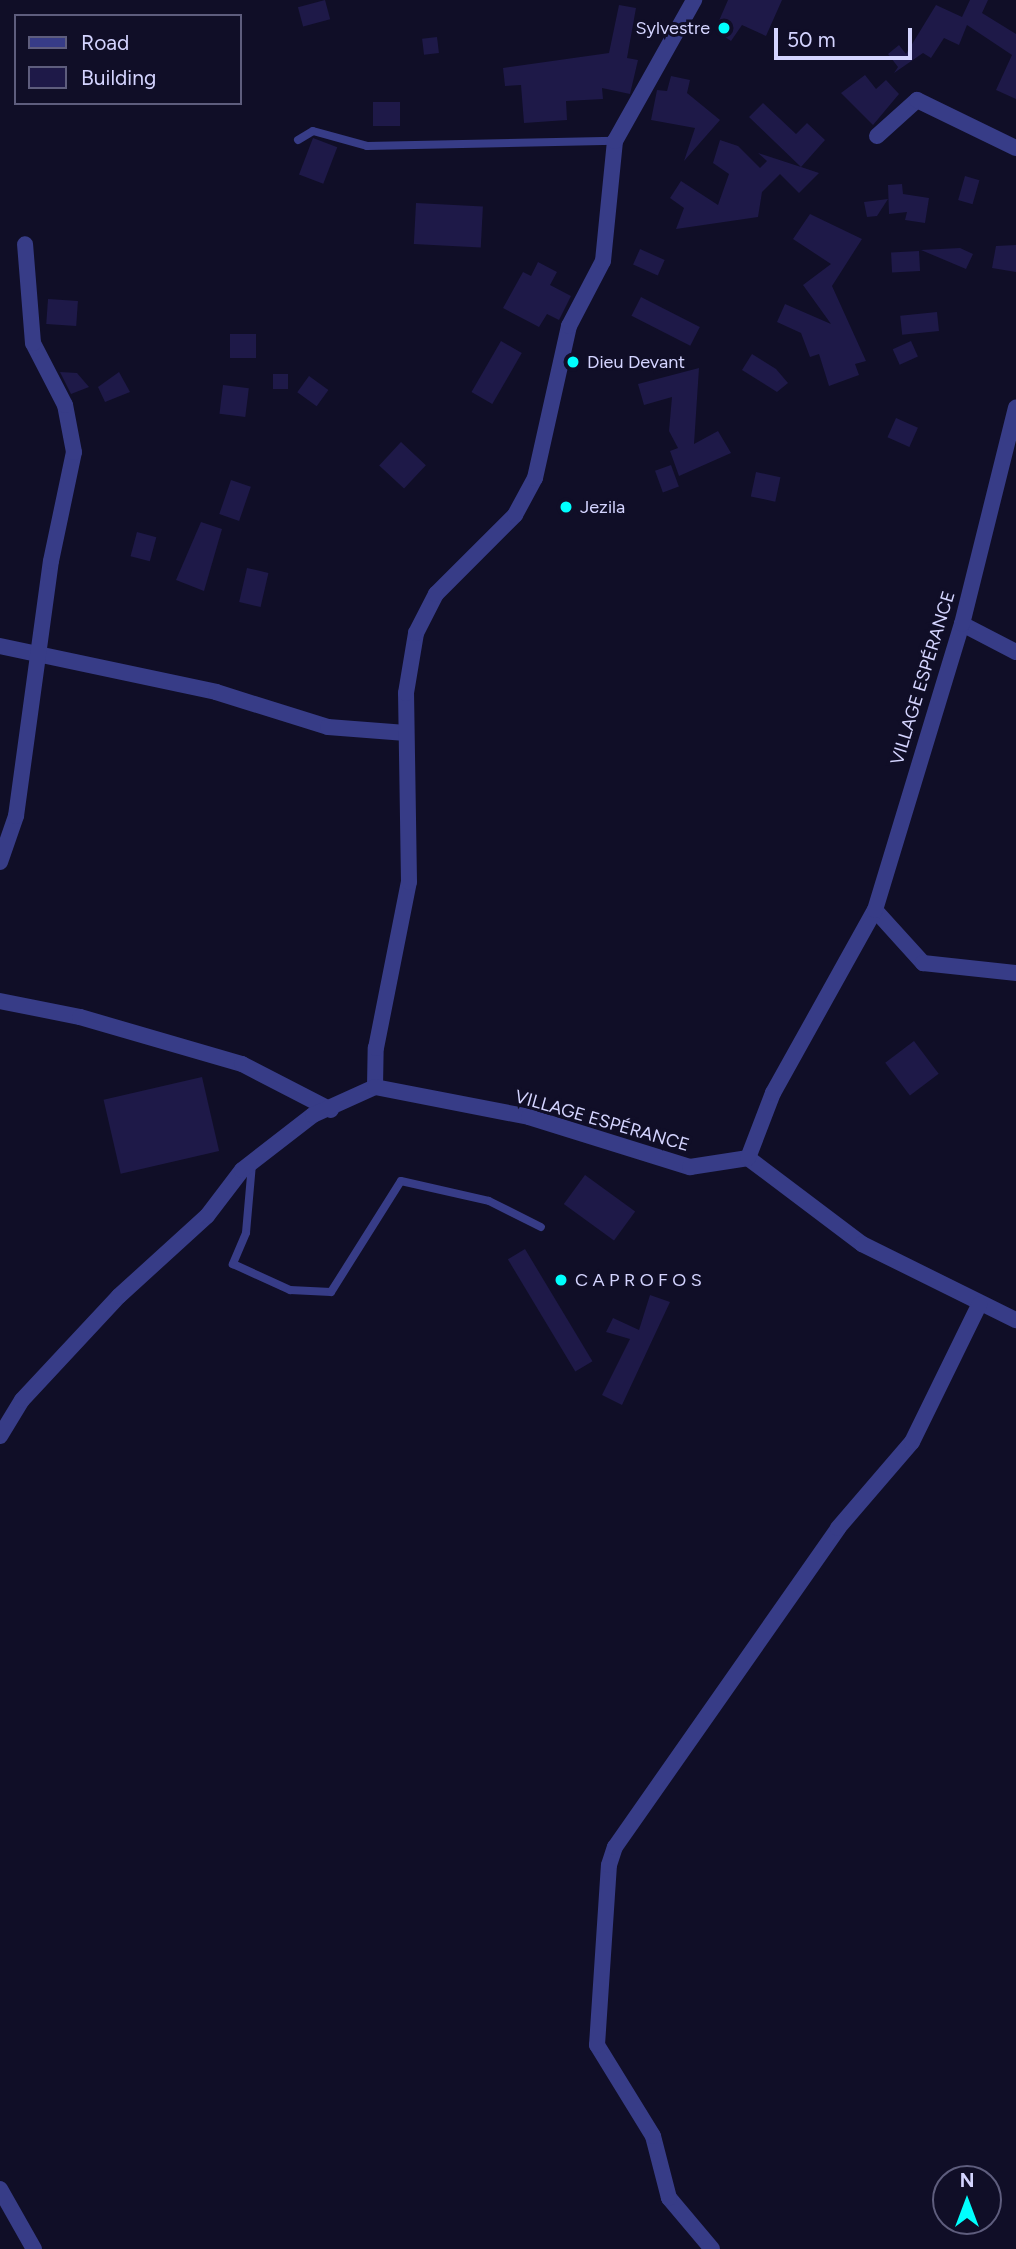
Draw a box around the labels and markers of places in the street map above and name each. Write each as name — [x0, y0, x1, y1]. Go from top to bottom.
place label: Sylvestre — [635, 17, 710, 39]
marker: Sylvestre — [716, 20, 732, 36]
place label: Dieu Devant — [587, 351, 685, 373]
marker: Dieu Devant — [565, 354, 581, 370]
place label: Jezila — [580, 496, 625, 518]
marker: Jezila — [558, 499, 574, 515]
place label: C A P R O F O S — [575, 1269, 702, 1291]
marker: C A P R O F O S — [553, 1272, 569, 1288]

